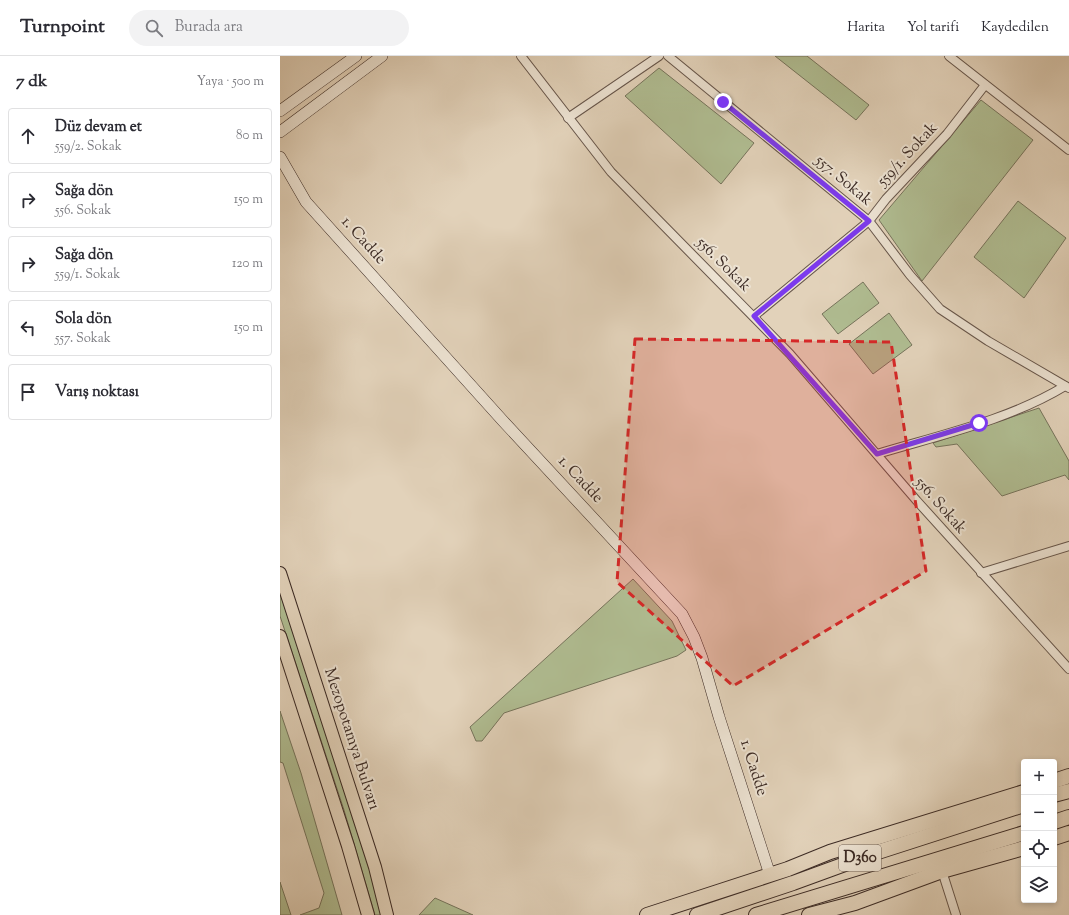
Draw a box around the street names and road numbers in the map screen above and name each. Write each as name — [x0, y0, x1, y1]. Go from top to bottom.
street label: 559/1. Sokak — [872, 118, 944, 193]
street label: 557. Sokak — [808, 149, 877, 212]
street label: 1. Cadde — [335, 212, 391, 270]
street label: 556. Sokak — [690, 232, 756, 298]
street label: 1. Cadde — [552, 451, 608, 509]
street label: 556. Sokak — [908, 472, 972, 540]
street label: Mezopotamya Bulvarı — [317, 665, 385, 813]
street label: 1. Cadde — [733, 737, 773, 799]
road number: D360 — [839, 845, 881, 871]

